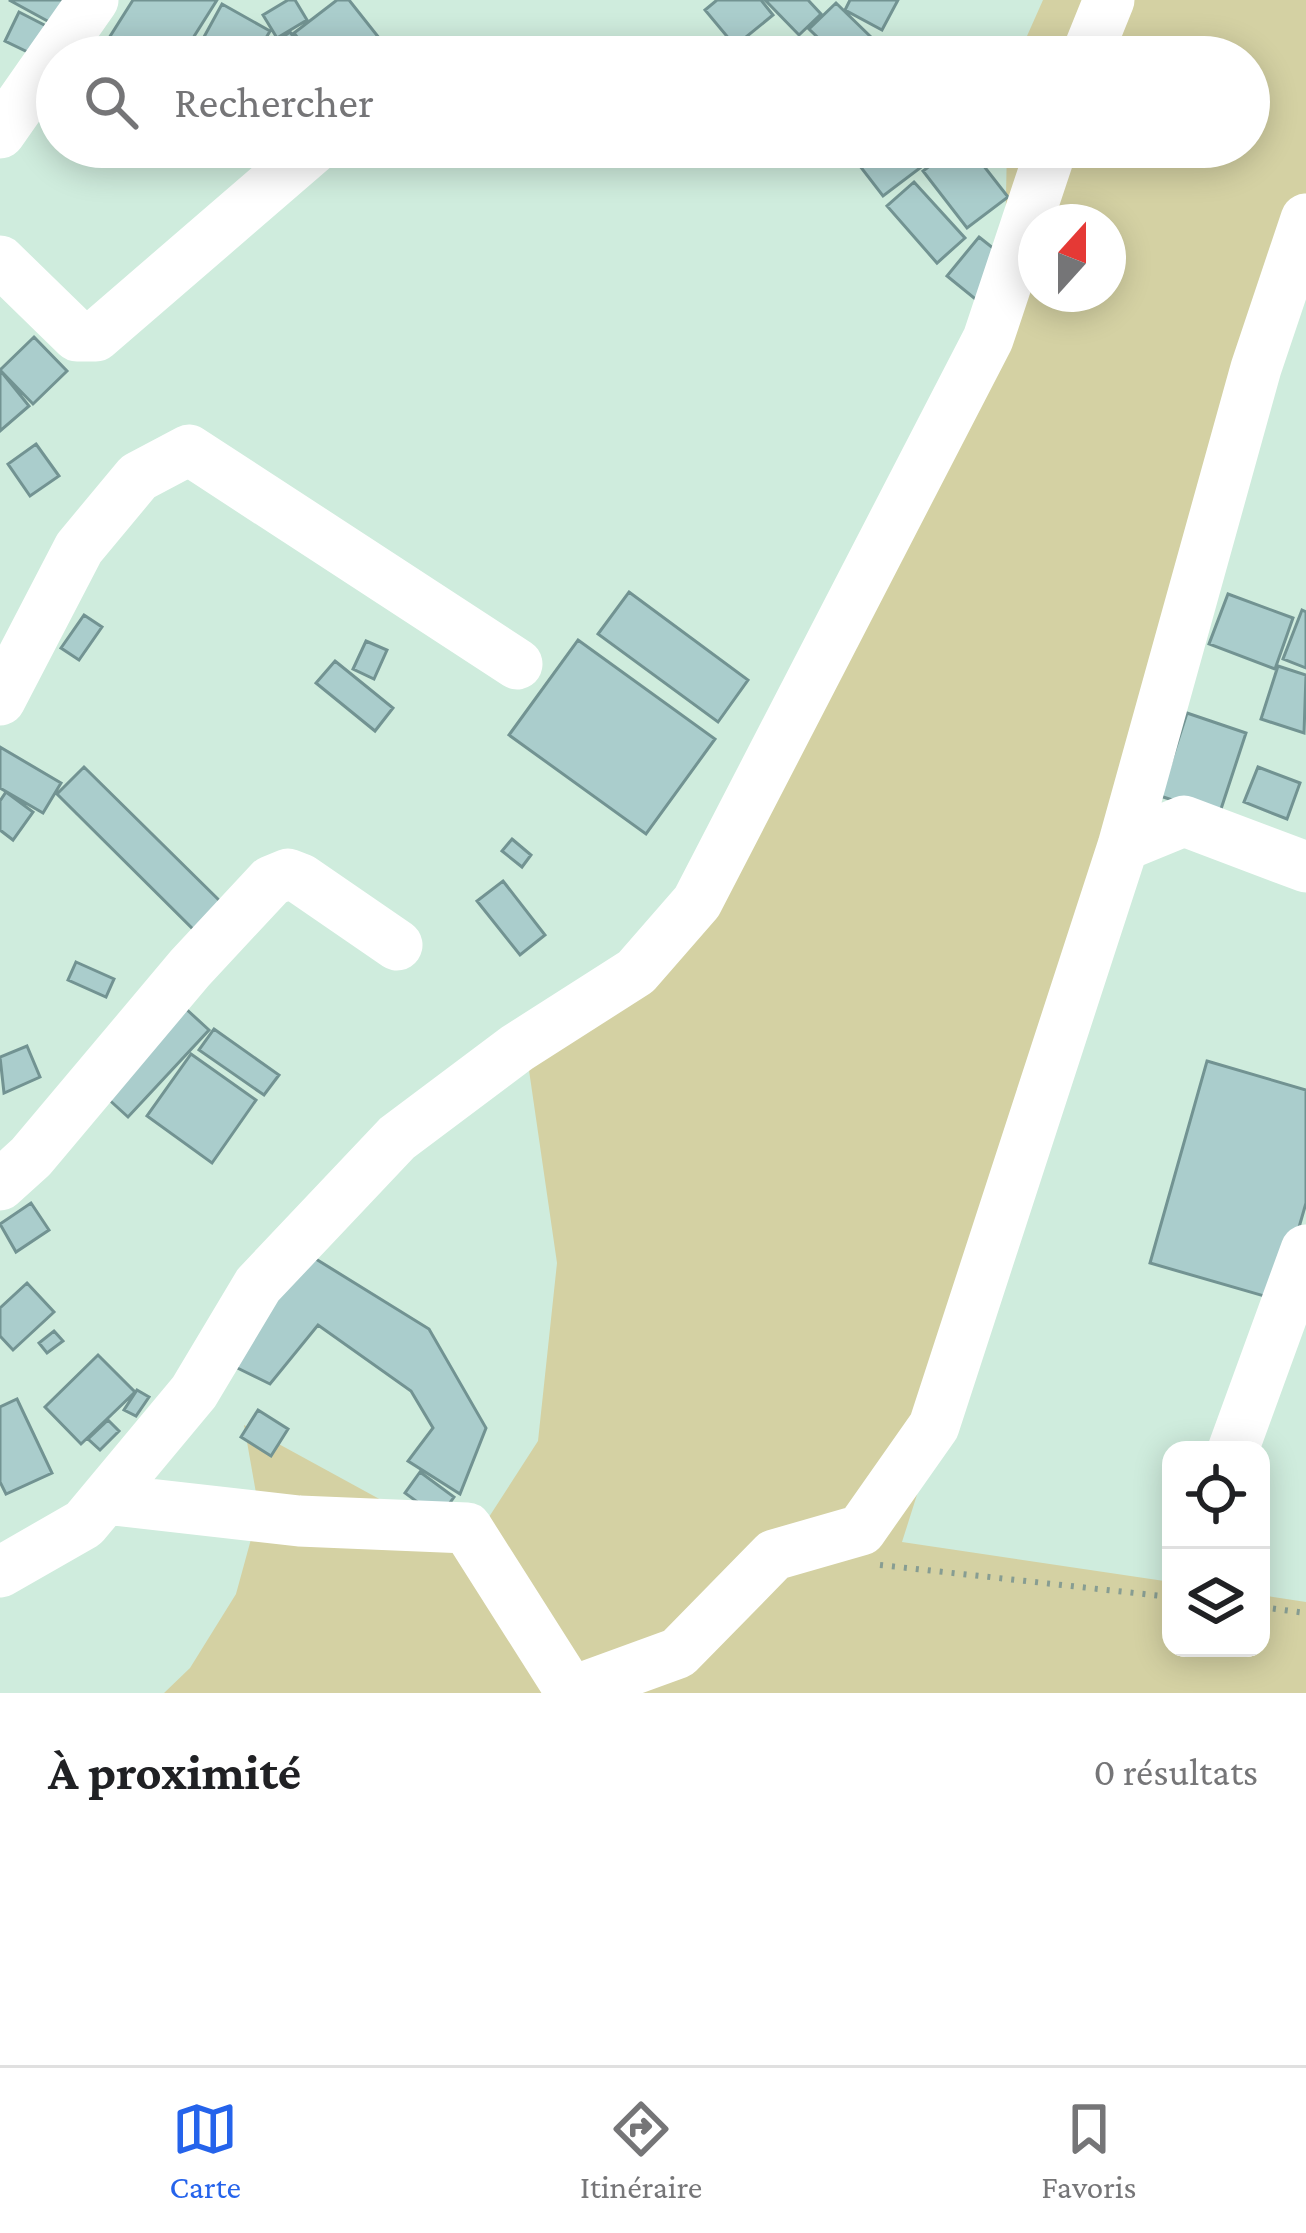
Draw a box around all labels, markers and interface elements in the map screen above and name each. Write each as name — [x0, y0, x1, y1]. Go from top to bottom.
search box — [36, 36, 1270, 168]
icon: search — [78, 69, 144, 135]
text: Rechercher — [174, 77, 374, 127]
north arrow — [1018, 204, 1126, 312]
map controls — [1162, 1441, 1270, 1657]
button: locate — [1162, 1441, 1270, 1549]
button: layers — [1162, 1549, 1270, 1657]
text: À proximité — [48, 1743, 301, 1800]
text: 0 résultats — [1094, 1750, 1258, 1793]
tab: Carte — [169, 2096, 241, 2205]
tab: Itinéraire — [580, 2096, 702, 2205]
tab: Favoris — [1041, 2096, 1137, 2205]

